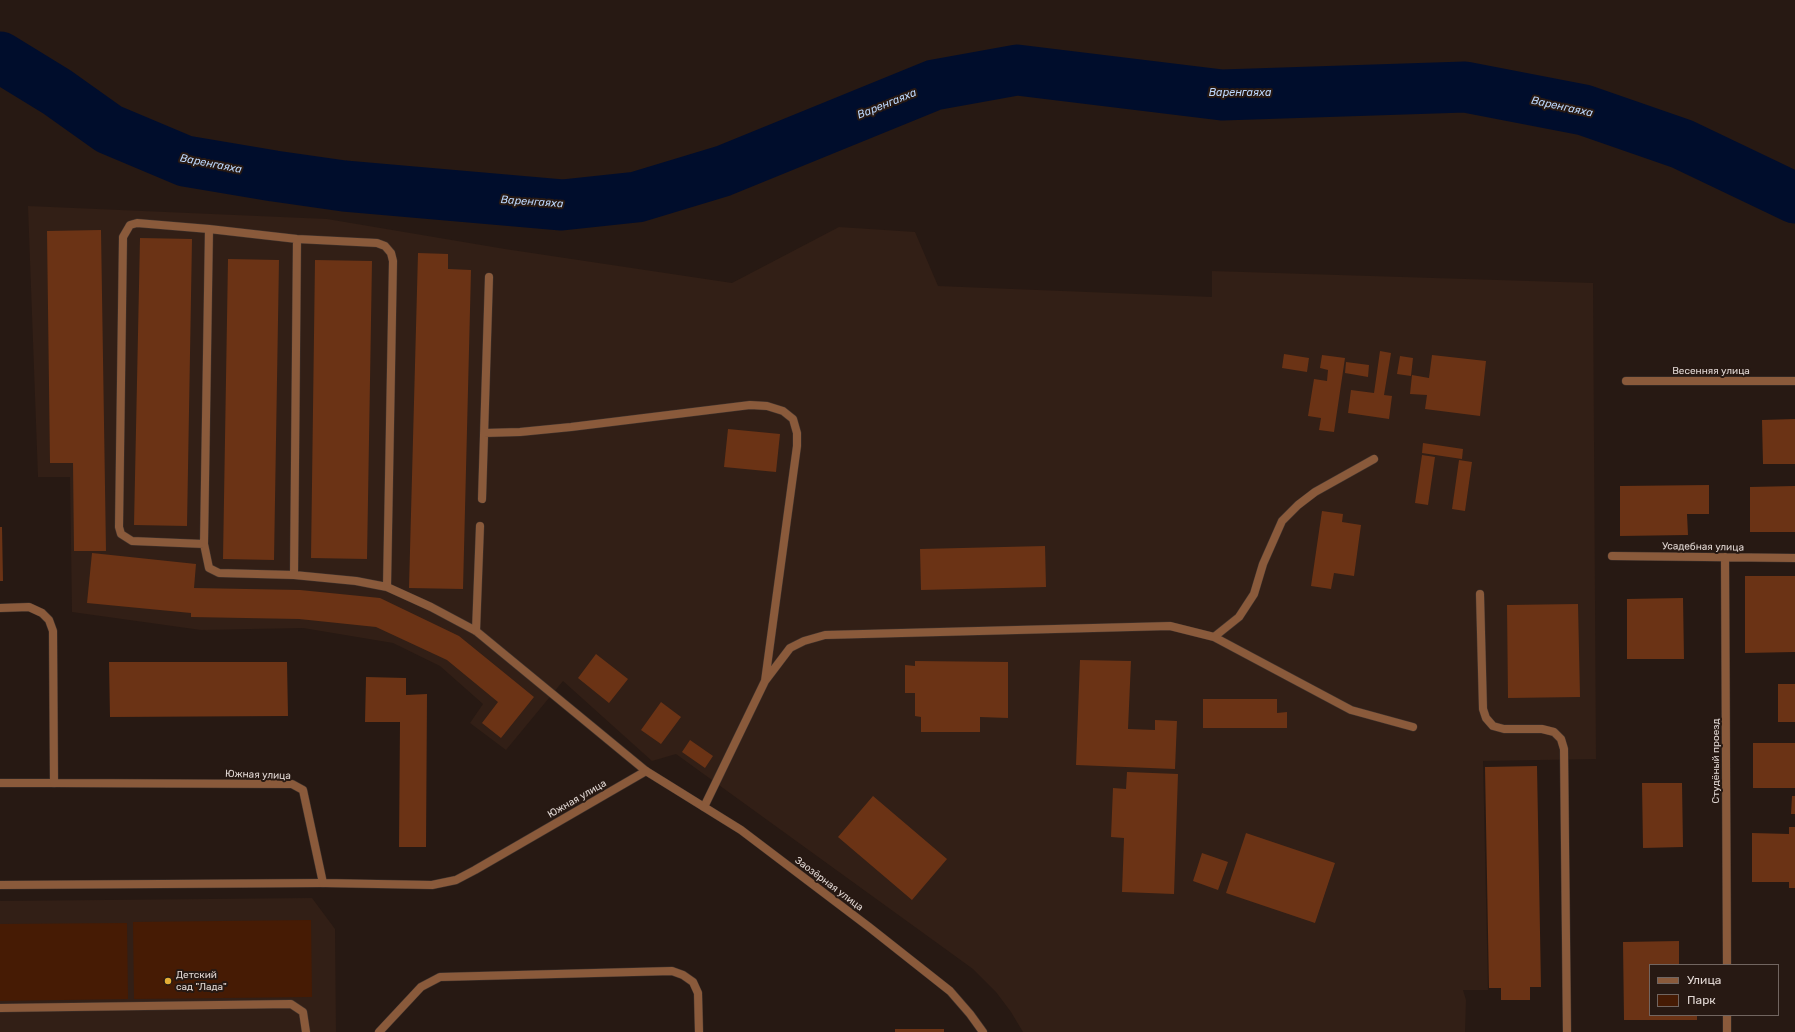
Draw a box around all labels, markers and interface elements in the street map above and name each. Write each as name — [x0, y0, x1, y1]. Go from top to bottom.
water label: Варенгаяха — [855, 86, 919, 122]
water label: Варенгаяха — [1209, 86, 1271, 100]
water label: Варенгаяха — [1530, 94, 1594, 120]
water label: Варенгаяха — [179, 152, 243, 176]
water label: Варенгаяха — [500, 193, 564, 211]
street label: Весенняя улица — [1672, 365, 1750, 377]
street label: Усадебная улица — [1662, 540, 1744, 554]
street label: Студёный проезд — [1710, 719, 1722, 803]
street label: Южная улица — [225, 768, 291, 782]
street label: Южная улица — [546, 777, 608, 821]
street label: Заозёрная улица — [792, 854, 866, 914]
legend — [1649, 964, 1779, 1016]
place label: Детский сад "Лада" — [176, 969, 227, 992]
text: Улица — [1687, 973, 1721, 987]
marker: Детский сад "Лада" — [163, 976, 173, 986]
text: Парк — [1687, 993, 1716, 1007]

